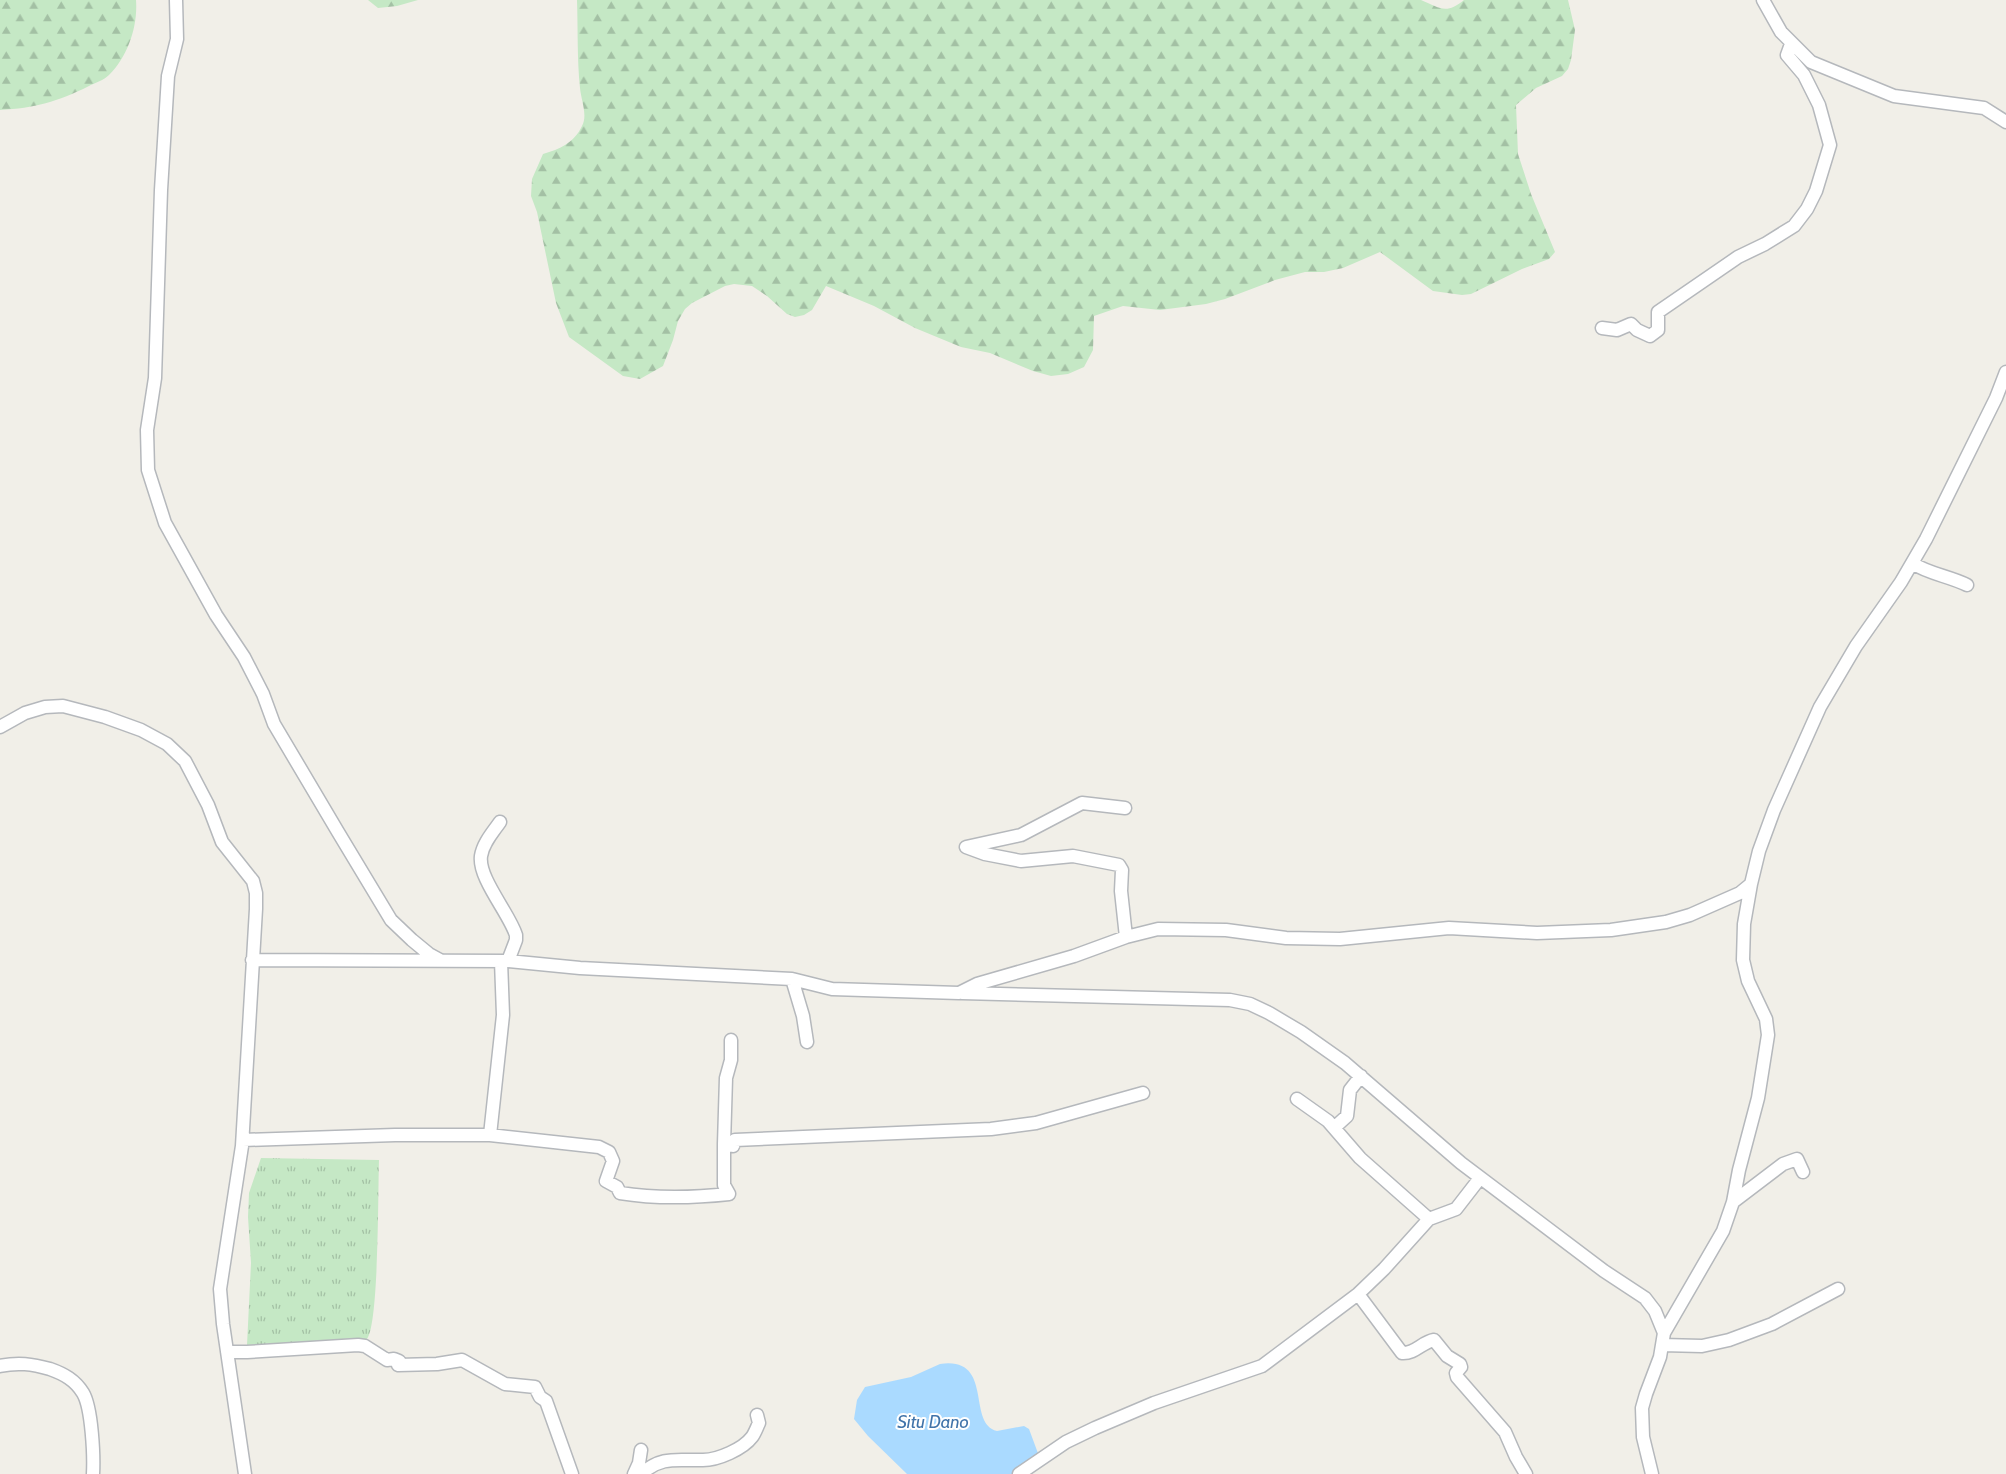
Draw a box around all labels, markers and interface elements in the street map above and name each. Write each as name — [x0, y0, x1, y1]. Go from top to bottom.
water label: Situ Dano — [897, 1411, 969, 1433]

